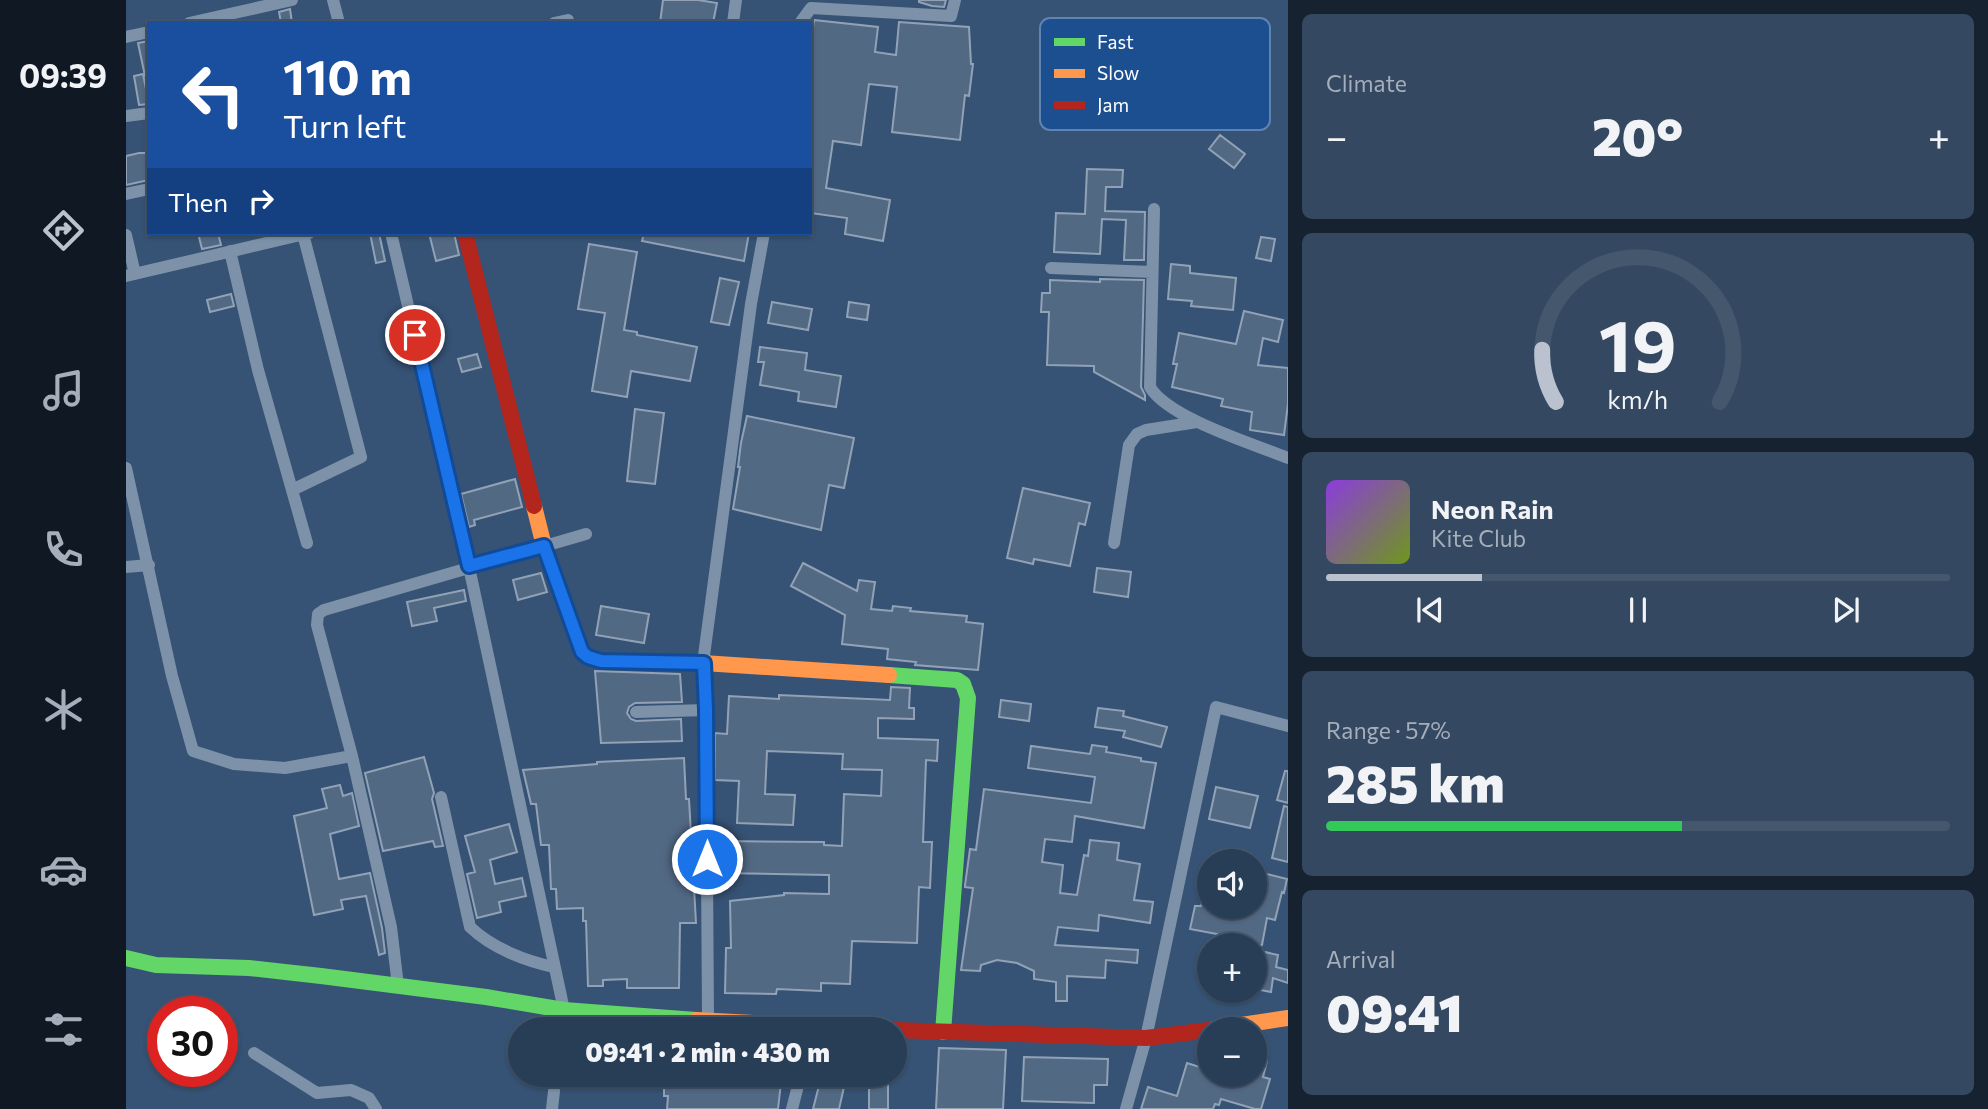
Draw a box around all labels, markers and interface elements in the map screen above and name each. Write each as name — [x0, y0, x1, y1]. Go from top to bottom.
legend — [1040, 18, 1270, 130]
text: Fast — [1097, 30, 1134, 53]
text: 110 m — [283, 45, 412, 105]
icon: left — [168, 49, 259, 140]
text: 09:39 — [19, 55, 107, 95]
text: Slow — [1097, 61, 1139, 84]
text: Climate — [1326, 69, 1407, 97]
text: Jam — [1097, 93, 1129, 116]
text: 20° — [1592, 103, 1683, 167]
text: Turn left — [283, 105, 407, 145]
text: − — [1326, 112, 1348, 159]
text: + — [1928, 112, 1950, 159]
icon: right — [242, 182, 280, 220]
text: Then — [168, 186, 228, 217]
icon: directions — [39, 206, 88, 255]
text: 19 — [1599, 298, 1677, 387]
pin — [385, 305, 445, 365]
icon: arrive — [396, 316, 434, 354]
icon: music — [39, 366, 88, 415]
text: km/h — [1608, 383, 1668, 413]
text: Neon Rain — [1431, 493, 1554, 524]
text: Kite Club — [1431, 524, 1526, 552]
icon: phone — [39, 525, 88, 574]
icon: previous — [1411, 591, 1449, 629]
icon: pause — [1619, 591, 1657, 629]
icon: next — [1827, 591, 1865, 629]
icon: climate — [39, 685, 88, 734]
text: Range · 57% — [1326, 716, 1451, 744]
text: 285 km — [1326, 750, 1505, 814]
position arrow — [670, 822, 744, 896]
icon: car — [39, 845, 88, 894]
map controls — [1197, 849, 1267, 1087]
button: sound — [1197, 849, 1267, 919]
button: + — [1197, 933, 1267, 1003]
text: Arrival — [1326, 945, 1396, 973]
text: 09:41 — [1326, 979, 1463, 1043]
speed limit sign: 30 — [147, 996, 238, 1087]
icon: filters — [39, 1005, 88, 1054]
button: − — [1197, 1017, 1267, 1087]
text: 09:41 · 2 min · 430 m — [585, 1036, 830, 1067]

